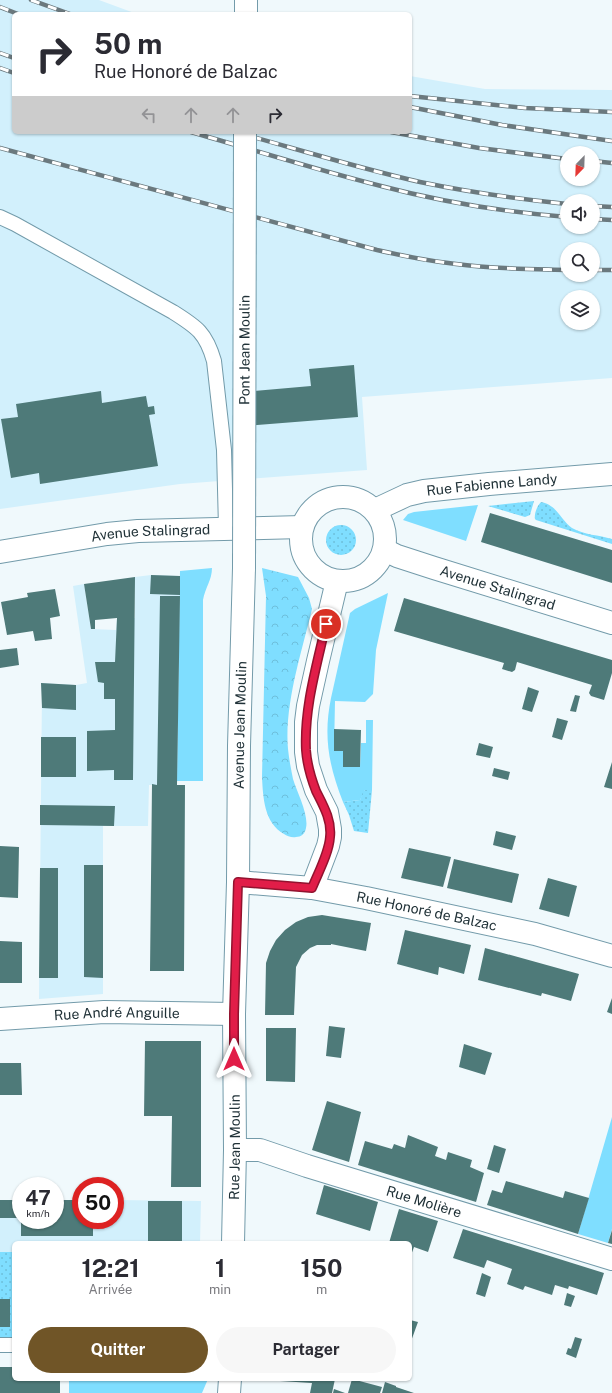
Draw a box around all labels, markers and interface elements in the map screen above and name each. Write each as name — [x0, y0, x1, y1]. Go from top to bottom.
text: 50 m — [94, 27, 162, 60]
icon: right — [28, 28, 80, 80]
text: Rue Honoré de Balzac — [94, 61, 278, 82]
icon: left — [138, 104, 160, 126]
icon: ahead — [180, 104, 202, 126]
icon: ahead — [222, 104, 244, 126]
icon: right — [264, 104, 286, 126]
north arrow — [560, 146, 600, 186]
map controls — [560, 146, 600, 330]
button: sound — [560, 194, 600, 234]
button: search — [560, 242, 600, 282]
button: layers — [560, 290, 600, 330]
street label: Pont Jean Moulin — [236, 295, 253, 405]
street label: Rue Fabienne Landy — [426, 470, 558, 499]
street label: Avenue Stalingrad — [90, 521, 210, 545]
street label: Avenue Stalingrad — [438, 562, 557, 613]
pin — [309, 607, 343, 641]
icon: arrive — [315, 613, 337, 635]
street label: Avenue Jean Moulin — [231, 661, 249, 789]
street label: Rue Honoré de Balzac — [355, 888, 498, 934]
street label: Rue André Anguille — [53, 1004, 180, 1023]
position arrow — [213, 1038, 255, 1080]
street label: Rue Jean Moulin — [226, 1094, 243, 1200]
speed limit sign: 50 — [72, 1177, 124, 1229]
street label: Rue Molière — [384, 1183, 464, 1221]
text: 47 — [25, 1186, 51, 1210]
text: km/h — [26, 1207, 50, 1219]
text: 12:21 — [82, 1254, 139, 1282]
text: 1 — [215, 1254, 225, 1282]
text: 150 — [301, 1254, 343, 1282]
text: Arrivée — [89, 1282, 132, 1297]
text: min — [209, 1282, 231, 1297]
text: m — [316, 1282, 327, 1297]
button: Quitter — [28, 1327, 208, 1373]
button: Partager — [216, 1327, 396, 1373]

